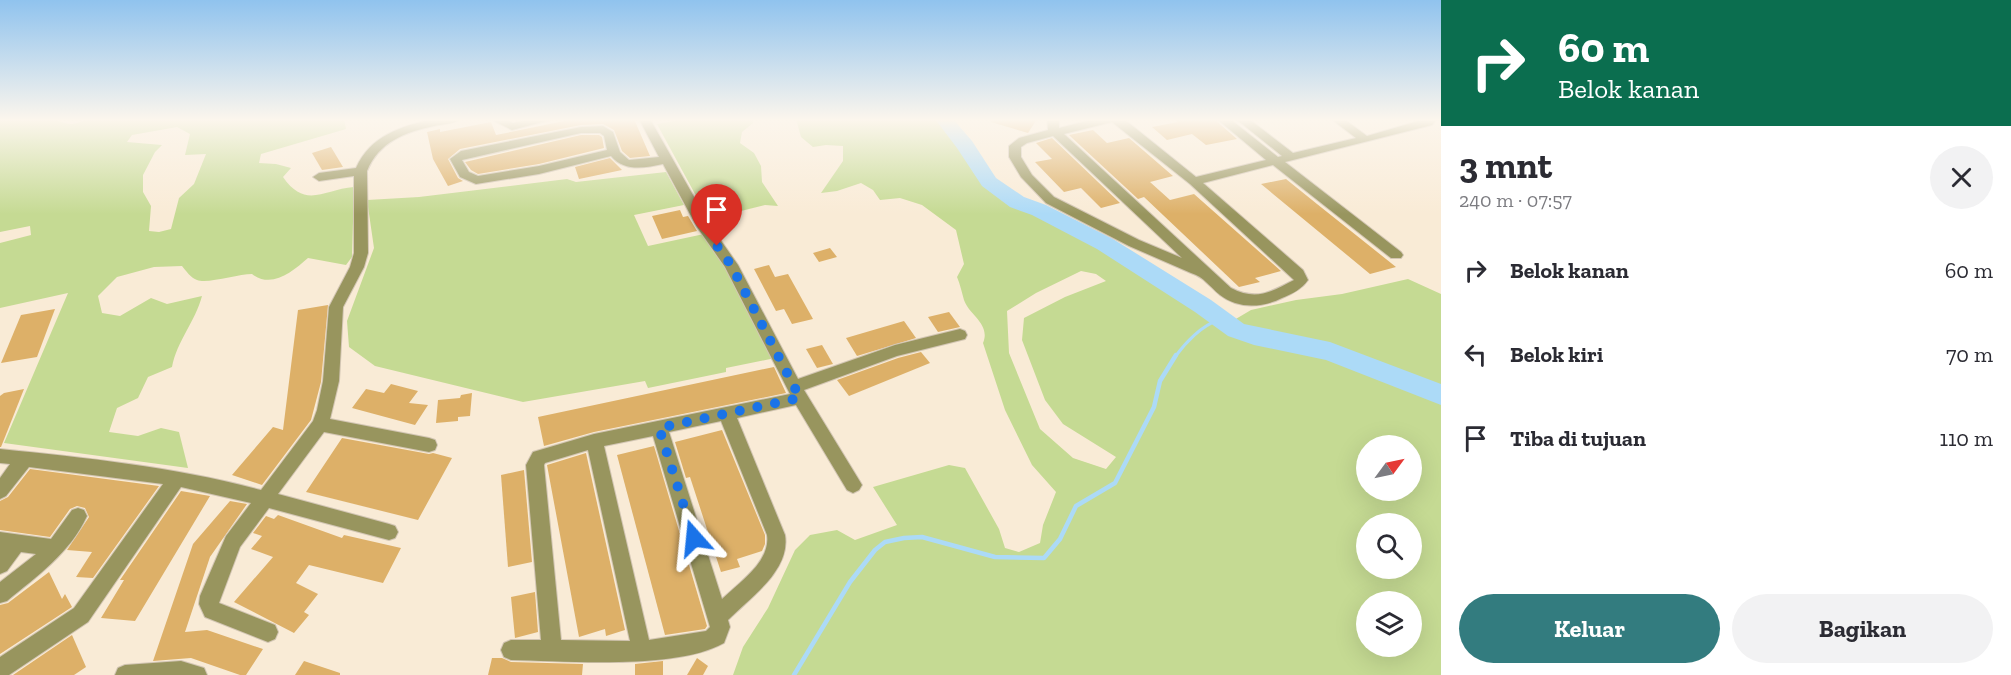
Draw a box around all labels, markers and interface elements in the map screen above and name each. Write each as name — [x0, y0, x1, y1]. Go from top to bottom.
text: 60 m — [1558, 22, 1649, 73]
icon: right — [1459, 24, 1537, 102]
text: Belok kanan — [1558, 73, 1699, 105]
text: 3 mnt — [1459, 144, 1552, 187]
button: close — [1930, 146, 1993, 209]
pin — [691, 184, 742, 246]
text: 240 m · 07:57 — [1459, 188, 1572, 212]
icon: arrive — [700, 193, 733, 226]
icon: right — [1459, 254, 1492, 287]
text: Belok kanan — [1510, 257, 1629, 284]
text: 60 m — [1945, 257, 1993, 284]
icon: left — [1459, 338, 1492, 371]
text: Belok kiri — [1510, 341, 1603, 368]
text: 70 m — [1946, 341, 1993, 368]
icon: arrive — [1459, 422, 1492, 455]
text: Tiba di tujuan — [1510, 425, 1646, 452]
text: 110 m — [1939, 425, 1993, 452]
north arrow — [1356, 435, 1422, 501]
map controls — [1356, 435, 1422, 657]
position arrow — [662, 506, 726, 570]
button: search — [1356, 513, 1422, 579]
button: layers — [1356, 591, 1422, 657]
button: Keluar — [1459, 594, 1720, 663]
button: Bagikan — [1732, 594, 1993, 663]

